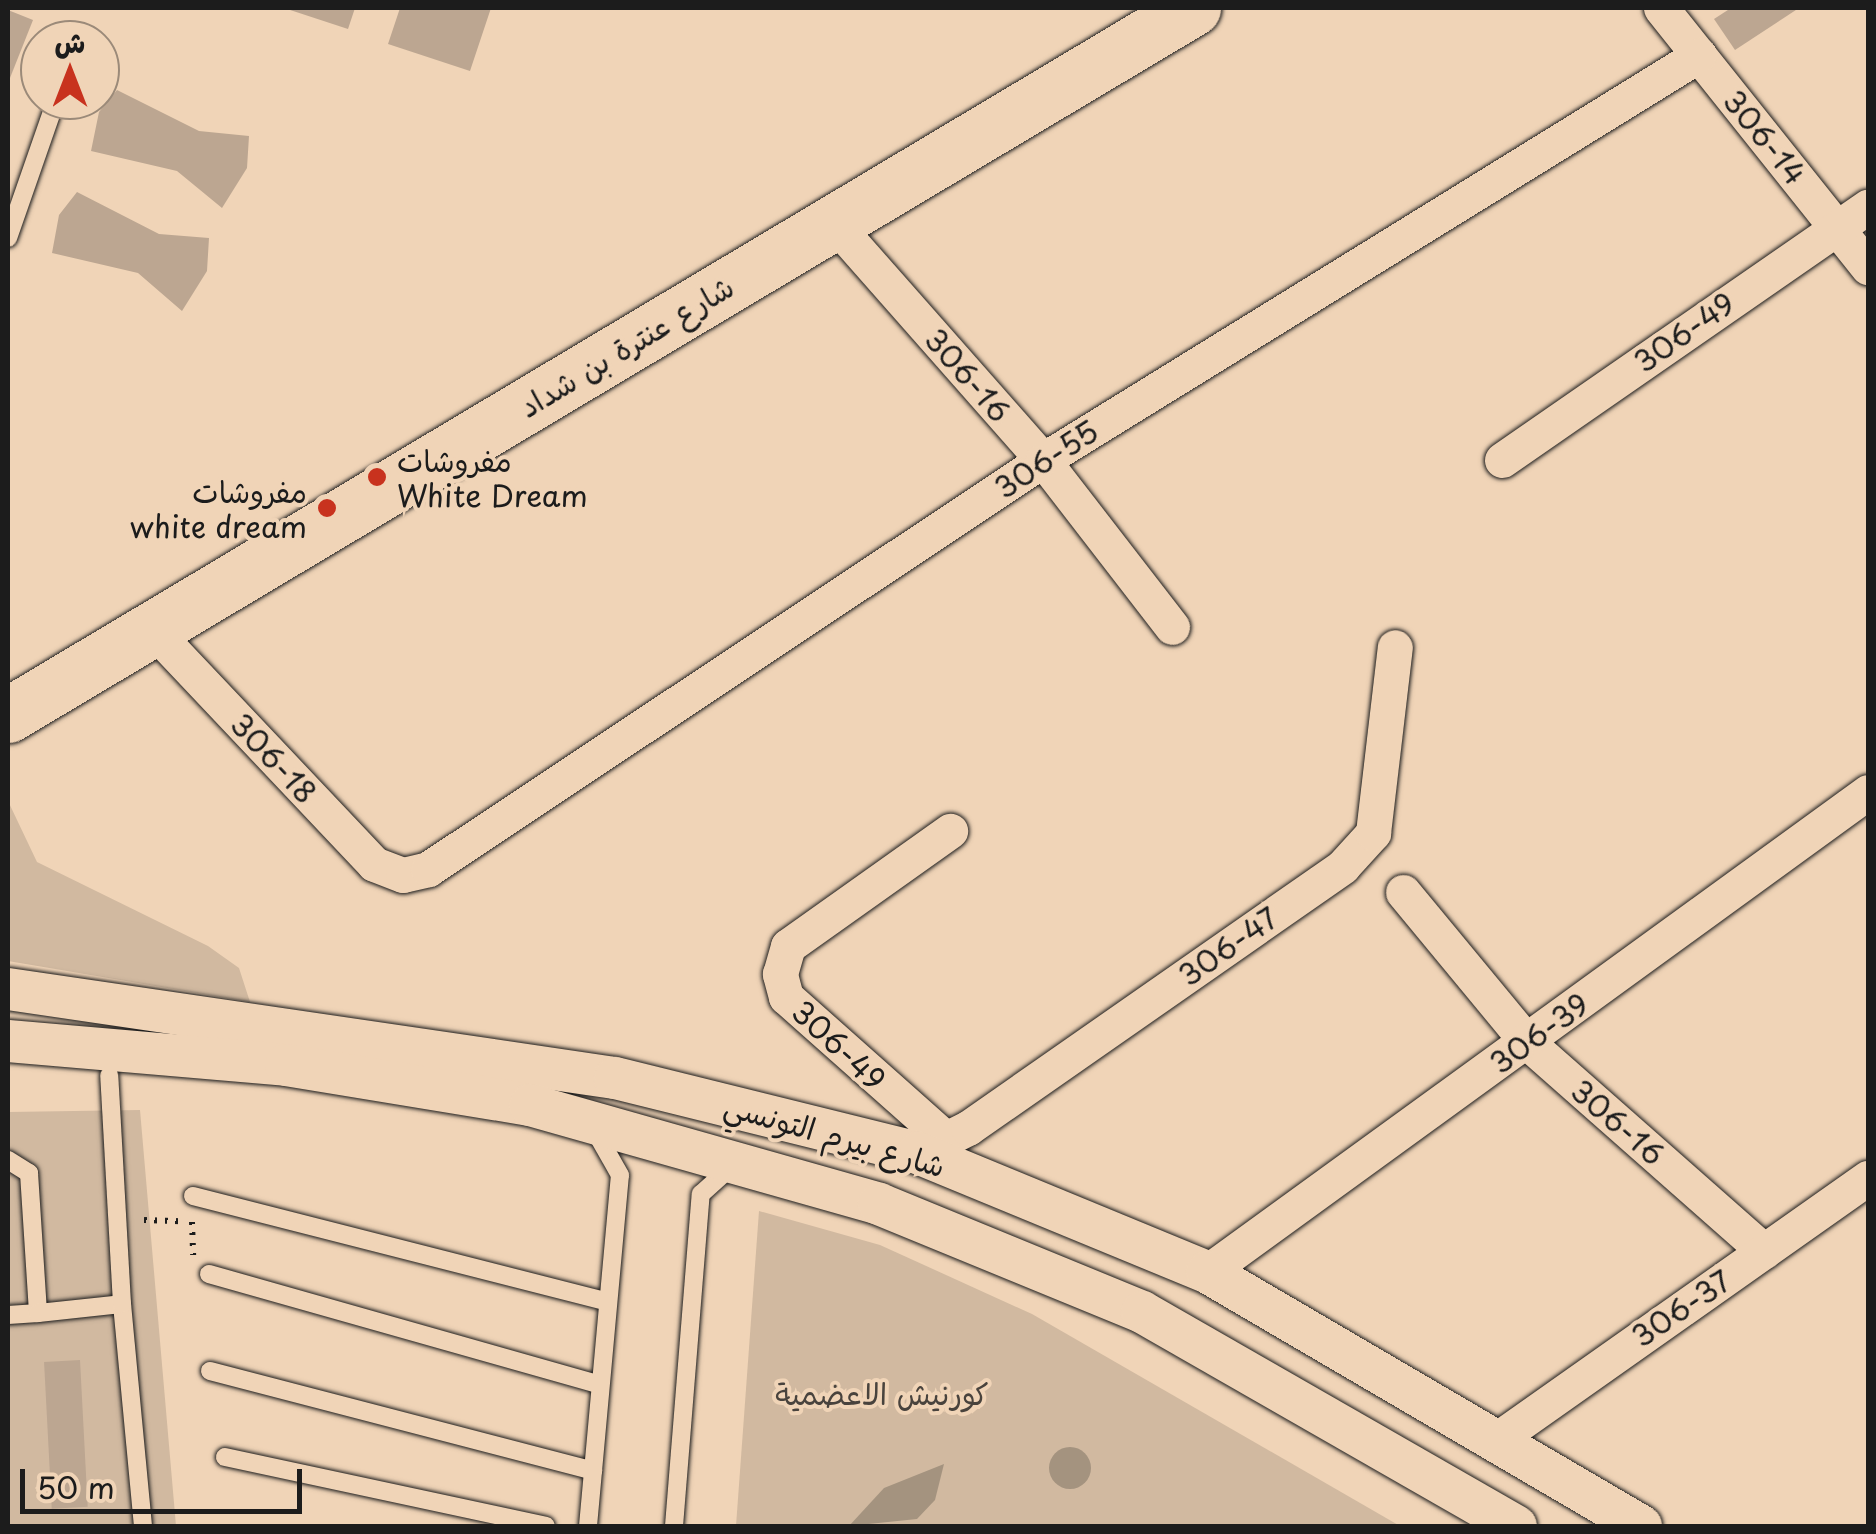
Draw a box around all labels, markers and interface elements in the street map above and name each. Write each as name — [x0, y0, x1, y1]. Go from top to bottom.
north arrow — [20, 20, 120, 120]
text: ش — [55, 20, 85, 63]
street label: 306-14 — [1716, 83, 1814, 191]
street label: شارع عنترة بن شداد — [512, 268, 740, 424]
street label: 306-49 — [1627, 284, 1741, 380]
street label: 306-16 — [918, 321, 1018, 429]
street label: 306-55 — [988, 412, 1104, 506]
place label: مفروشات White Dream — [397, 442, 588, 512]
marker: مفروشات White Dream — [366, 466, 388, 488]
place label: مفروشات white dream — [126, 473, 307, 544]
marker: مفروشات white dream — [316, 497, 338, 519]
street label: 306-18 — [224, 706, 324, 810]
street label: 306-47 — [1171, 899, 1285, 993]
street label: 306-39 — [1483, 985, 1595, 1081]
street label: 306-49 — [785, 993, 893, 1097]
street label: 306-16 — [1564, 1072, 1672, 1172]
street label: شارع بيرم التونسي — [720, 1086, 950, 1184]
street label: 306-37 — [1625, 1262, 1737, 1354]
park label: كورنيش الاعضمية — [775, 1375, 989, 1411]
scale bar — [25, 1449, 308, 1511]
text: 50 m — [37, 1464, 115, 1509]

